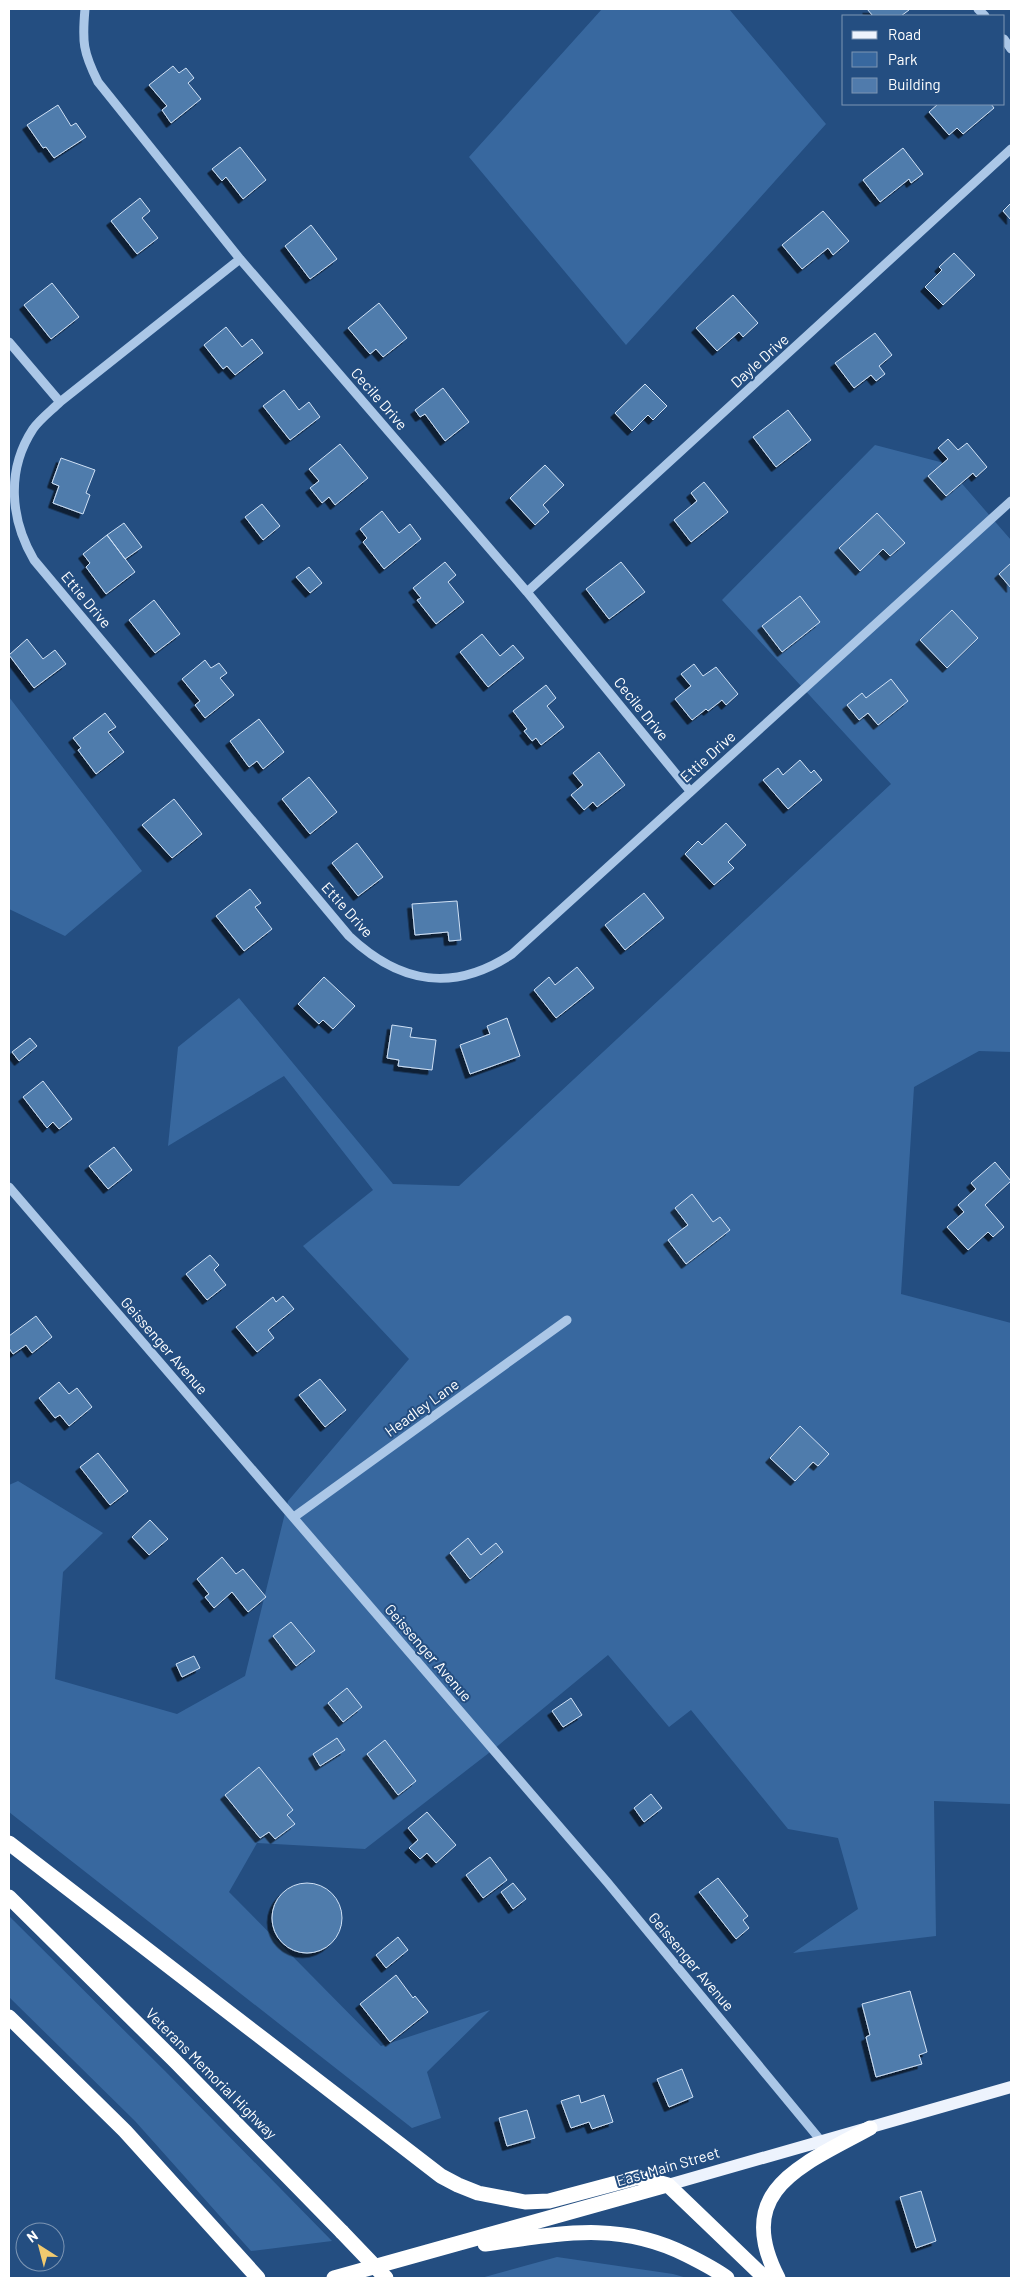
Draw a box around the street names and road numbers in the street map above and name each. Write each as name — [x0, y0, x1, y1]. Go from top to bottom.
street label: Dayle Drive — [727, 330, 792, 391]
street label: Cecile Drive — [348, 364, 412, 433]
street label: Ettie Drive — [58, 567, 116, 631]
street label: Cecile Drive — [611, 673, 673, 744]
street label: Ettie Drive — [676, 727, 739, 786]
street label: Ettie Drive — [318, 878, 377, 941]
street label: Geissenger Avenue — [117, 1293, 212, 1398]
street label: Headley Lane — [381, 1374, 462, 1440]
street label: Geissenger Avenue — [381, 1600, 476, 1705]
street label: Geissenger Avenue — [645, 1908, 738, 2014]
street label: Veterans Memorial Highway — [142, 2004, 281, 2143]
street label: East Main Street — [614, 2143, 721, 2189]

